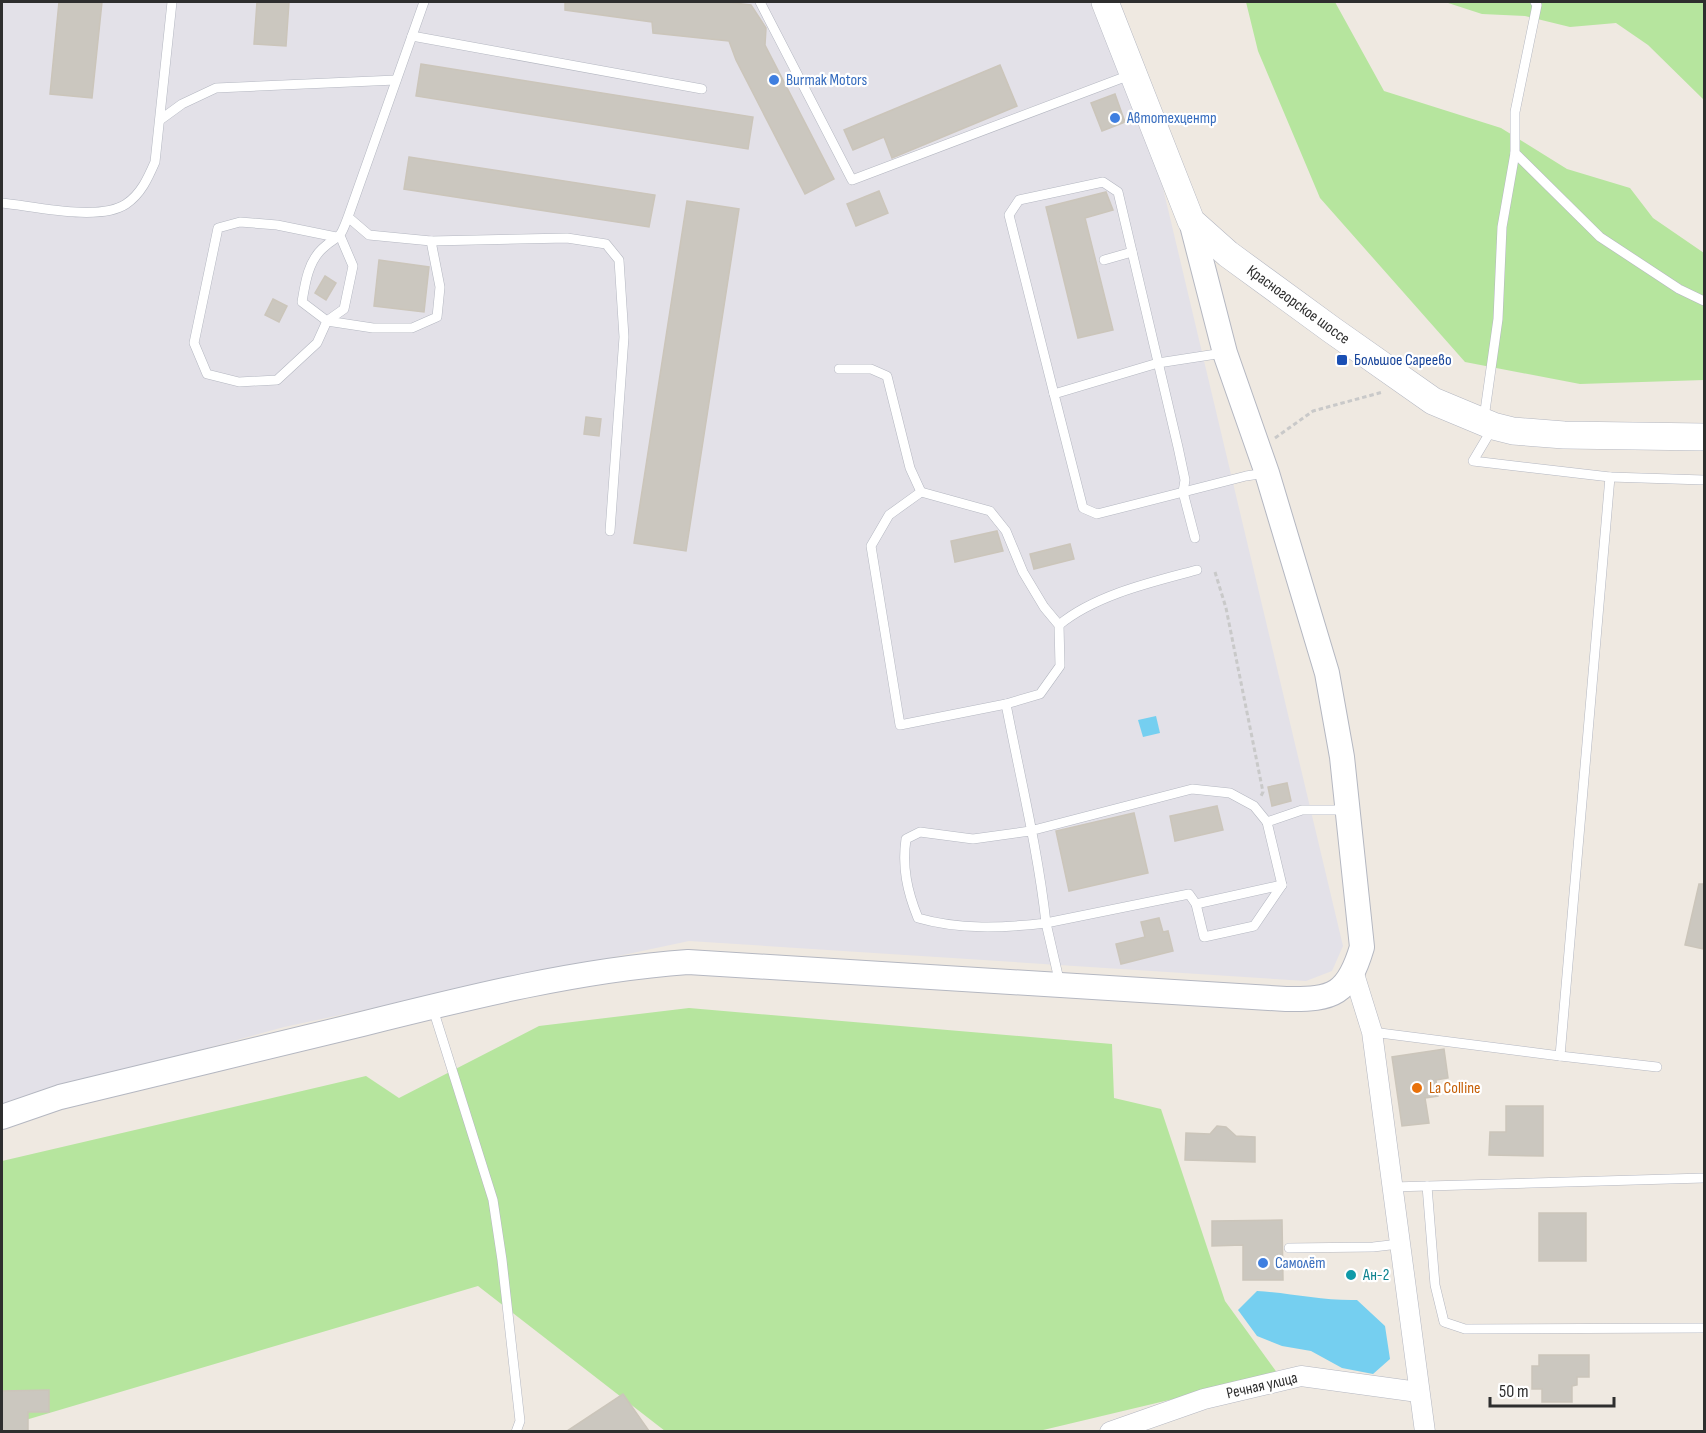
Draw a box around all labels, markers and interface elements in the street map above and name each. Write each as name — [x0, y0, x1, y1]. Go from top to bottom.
place label: Burmak Motors — [786, 71, 867, 90]
marker: Burmak Motors — [767, 73, 781, 87]
place label: Автотехцентр — [1126, 109, 1217, 128]
marker: Автотехцентр — [1108, 111, 1122, 125]
street label: Красногорское шоссе — [1243, 261, 1353, 349]
place label: Большое Сареево — [1354, 351, 1452, 370]
marker: Большое Сареево — [1335, 353, 1349, 367]
place label: La Colline — [1429, 1079, 1480, 1098]
marker: La Colline — [1410, 1081, 1424, 1095]
place label: Самолёт — [1275, 1254, 1325, 1273]
marker: Самолёт — [1256, 1256, 1270, 1270]
place label: Ан-2 — [1362, 1266, 1389, 1285]
marker: Ан-2 — [1344, 1268, 1358, 1282]
street label: Речная улица — [1225, 1369, 1299, 1403]
scale bar — [1490, 1370, 1614, 1408]
text: 50 m — [1499, 1381, 1529, 1402]

